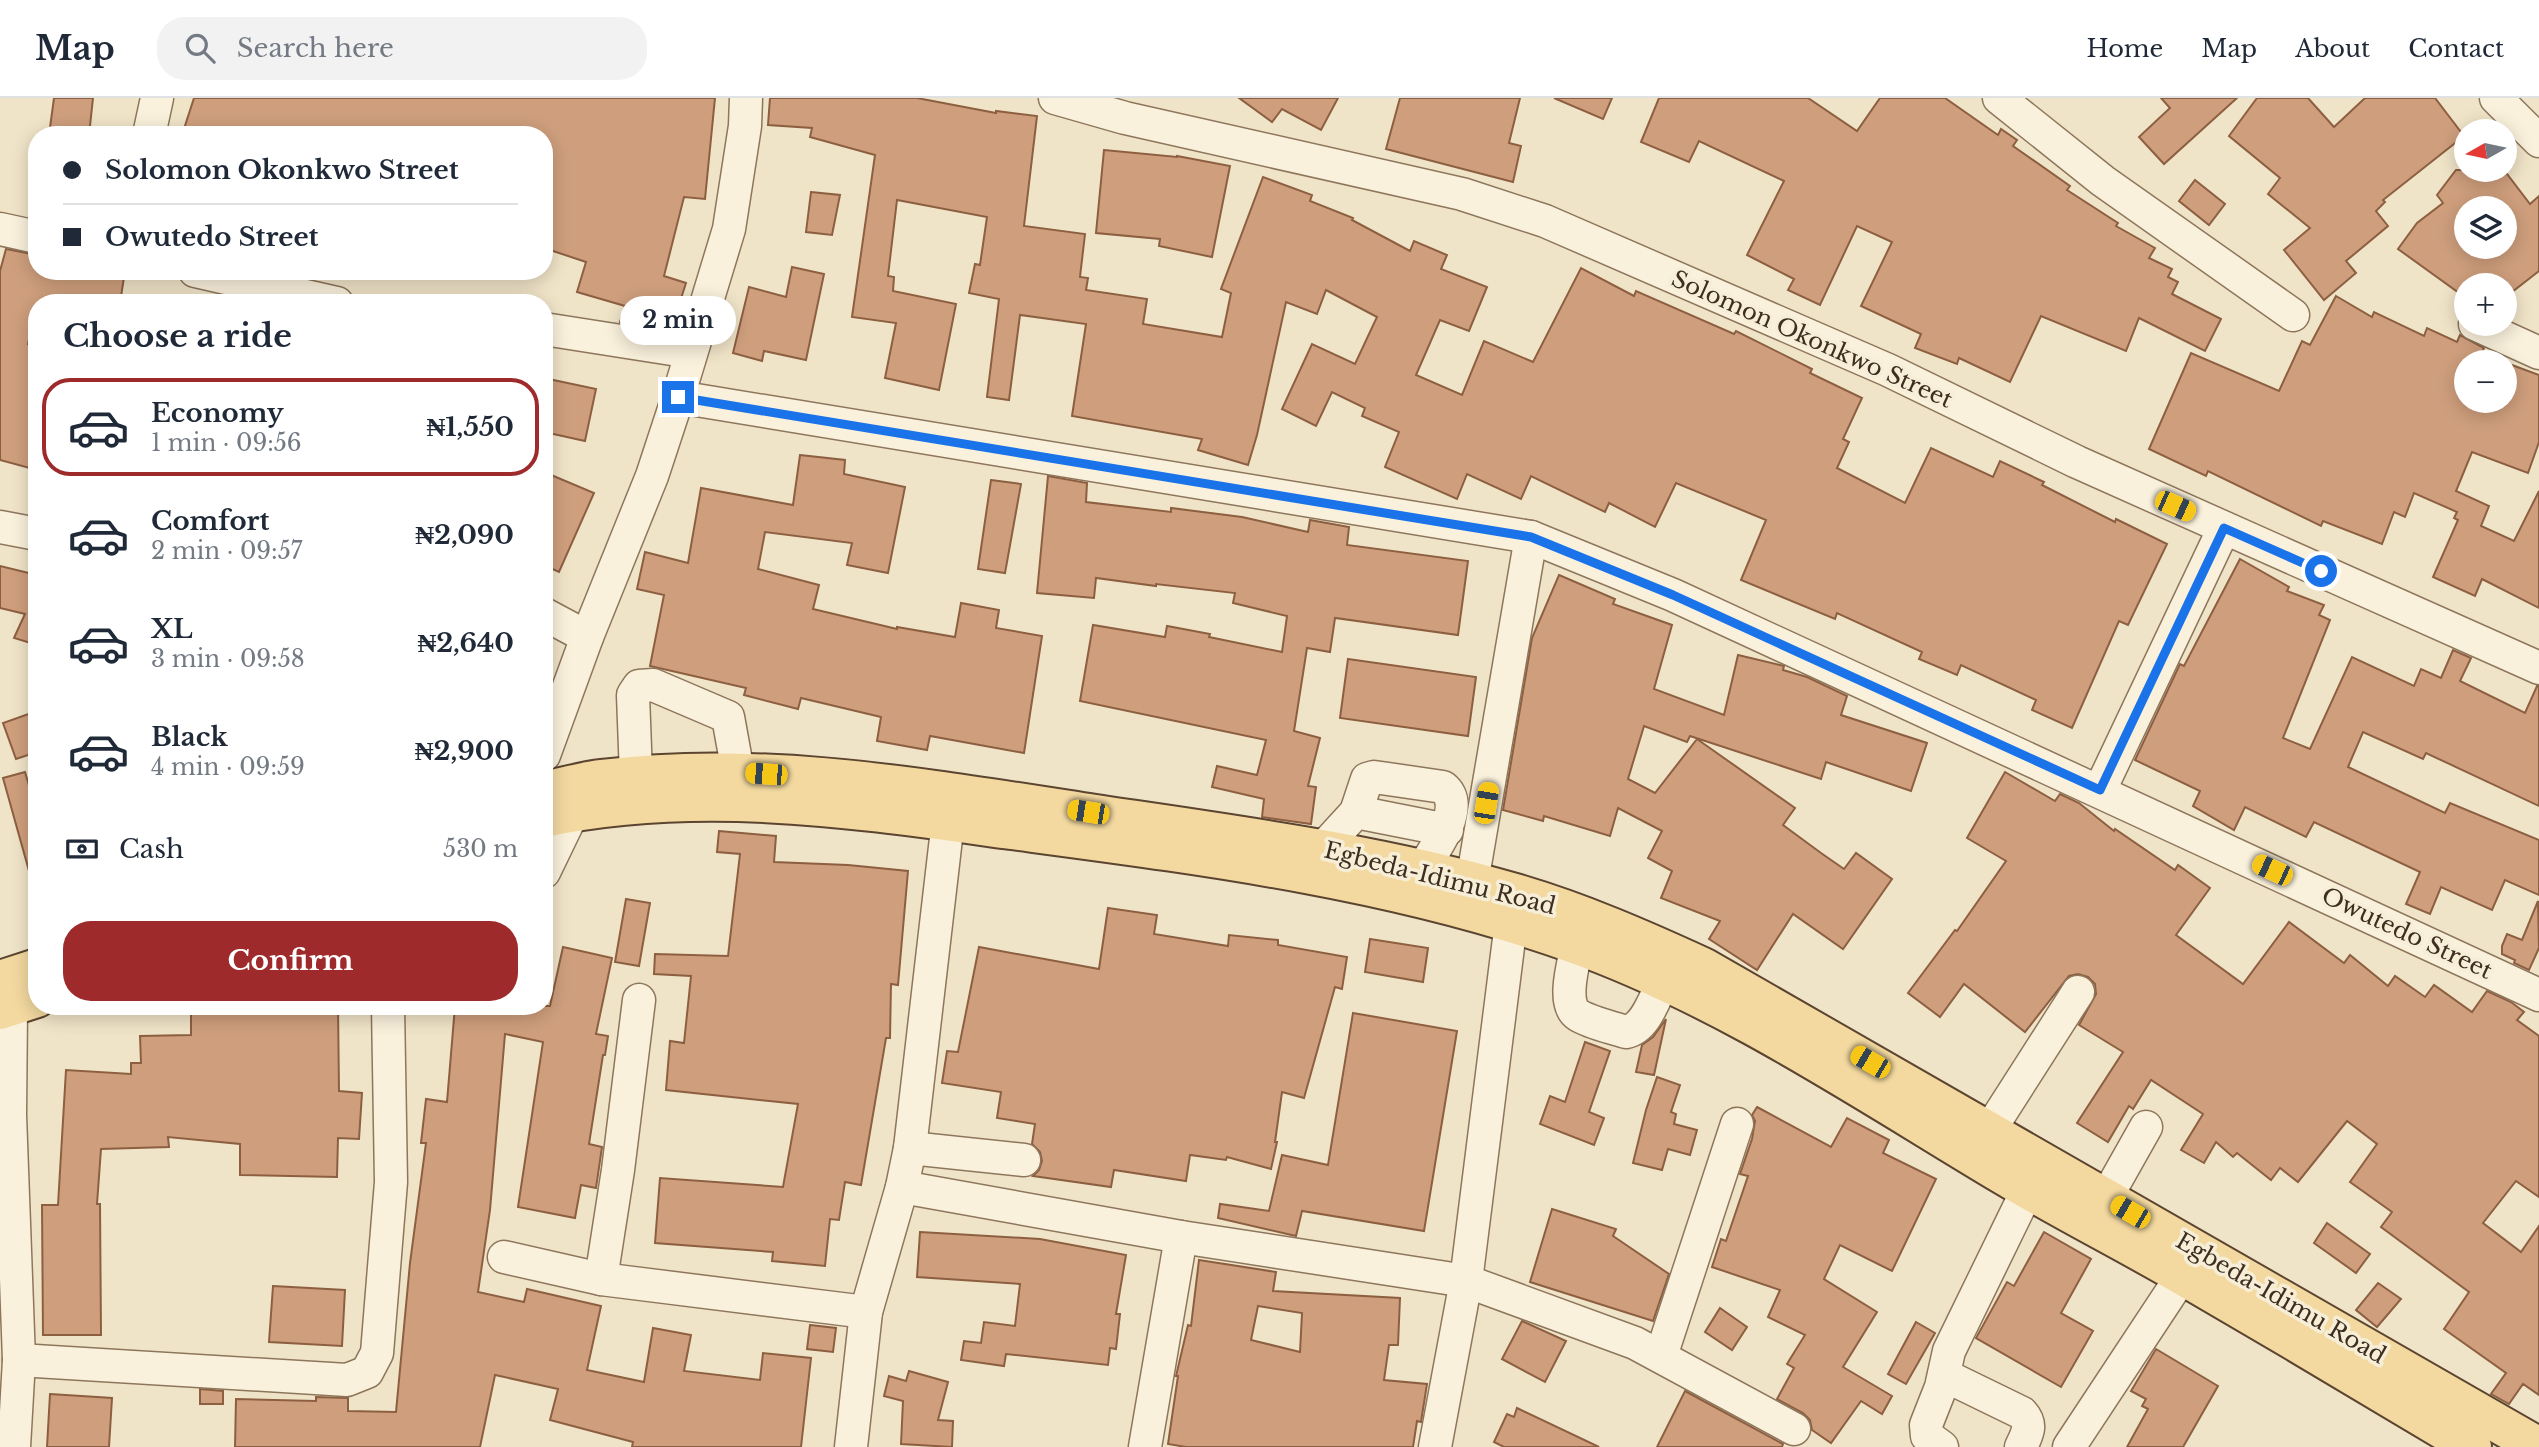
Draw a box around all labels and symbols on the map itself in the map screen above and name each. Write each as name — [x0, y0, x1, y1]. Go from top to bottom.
north arrow — [2454, 119, 2516, 182]
street label: Solomon Okonkwo Street — [1667, 264, 1957, 414]
callout: 2 min — [620, 296, 736, 344]
route end — [662, 381, 694, 413]
car — [2152, 488, 2199, 524]
route start — [2305, 555, 2337, 587]
car — [745, 762, 788, 786]
car — [1473, 781, 1500, 825]
car — [1066, 798, 1111, 826]
street label: Egbeda-Idimu Road — [1321, 836, 1559, 920]
car — [2249, 852, 2296, 888]
street label: Owutedo Street — [2317, 881, 2497, 985]
car — [1847, 1042, 1894, 1082]
car — [2107, 1192, 2154, 1232]
street label: Egbeda-Idimu Road — [2171, 1226, 2391, 1370]

